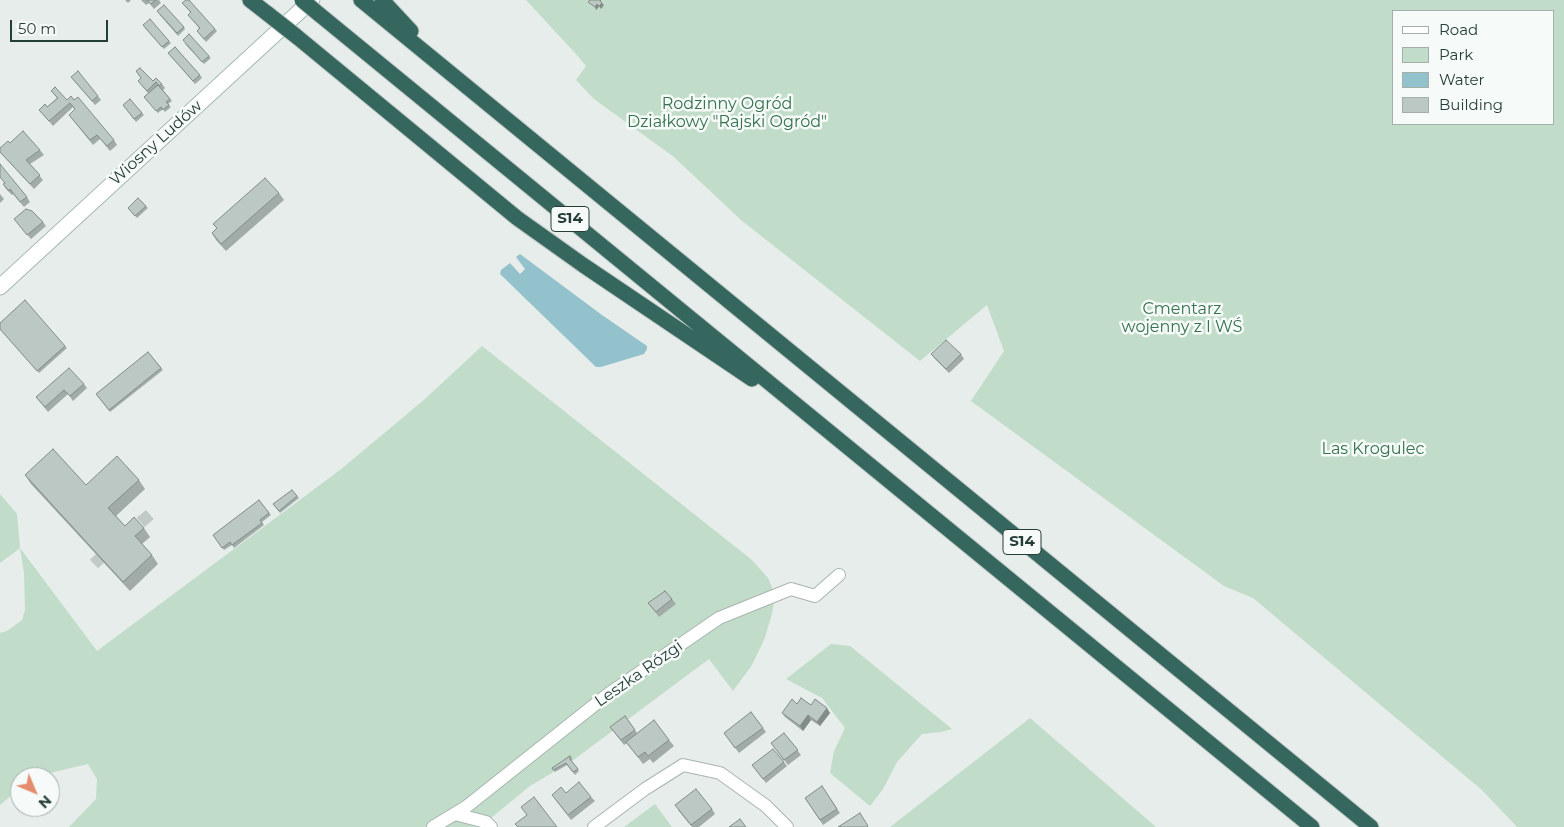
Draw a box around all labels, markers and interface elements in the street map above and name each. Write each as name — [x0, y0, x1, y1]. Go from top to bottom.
scale bar — [12, 10, 110, 42]
legend — [1392, 10, 1554, 125]
text: 50 m — [18, 19, 56, 38]
text: Road — [1439, 20, 1478, 39]
text: Park — [1439, 45, 1473, 64]
text: Water — [1439, 70, 1485, 89]
park label: Rodzinny Ogród Działkowy "Rajski Ogród" — [627, 94, 827, 132]
text: Building — [1439, 95, 1503, 114]
street label: Wiosny Ludów — [106, 96, 206, 190]
road number: S14 — [551, 206, 589, 232]
park label: Cmentarz wojenny z I WŚ — [1122, 299, 1242, 337]
park label: Las Krogulec — [1321, 439, 1425, 459]
road number: S14 — [1003, 530, 1041, 554]
street label: Leszka Rózgi — [591, 637, 687, 711]
north arrow — [10, 767, 60, 817]
text: N — [35, 792, 55, 812]

